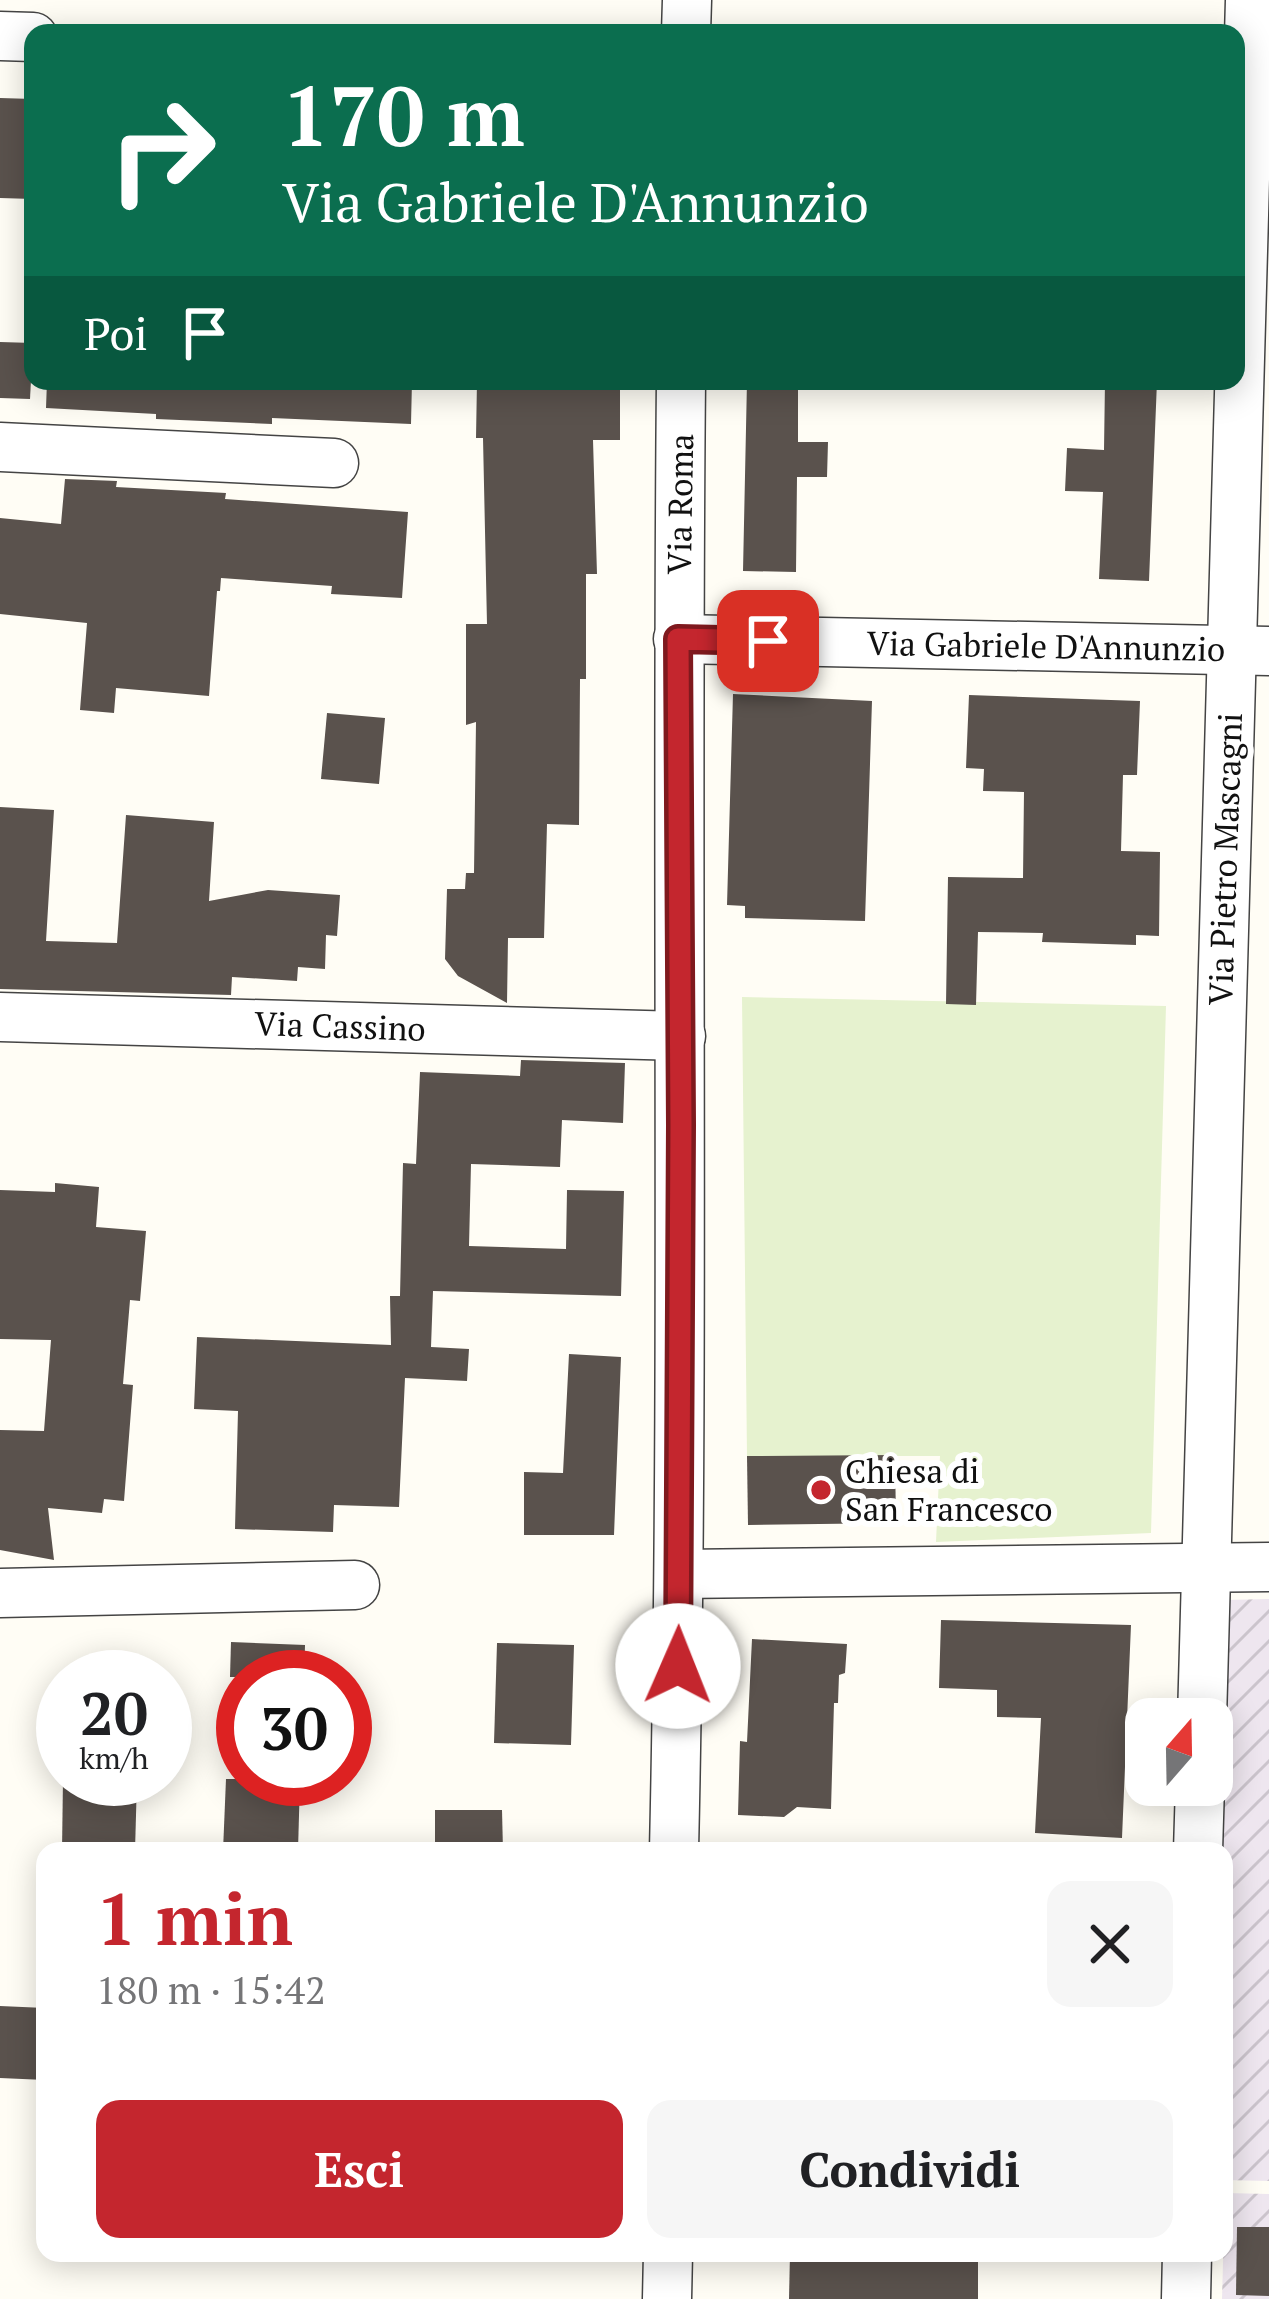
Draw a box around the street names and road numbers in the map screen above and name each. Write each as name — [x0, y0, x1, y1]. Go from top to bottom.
street label: Via Roma — [657, 433, 702, 575]
street label: Via Gabriele D'Annunzio — [866, 621, 1226, 670]
street label: Via Pietro Mascagni — [1198, 712, 1251, 1006]
street label: Via Cassino — [254, 1001, 426, 1050]

